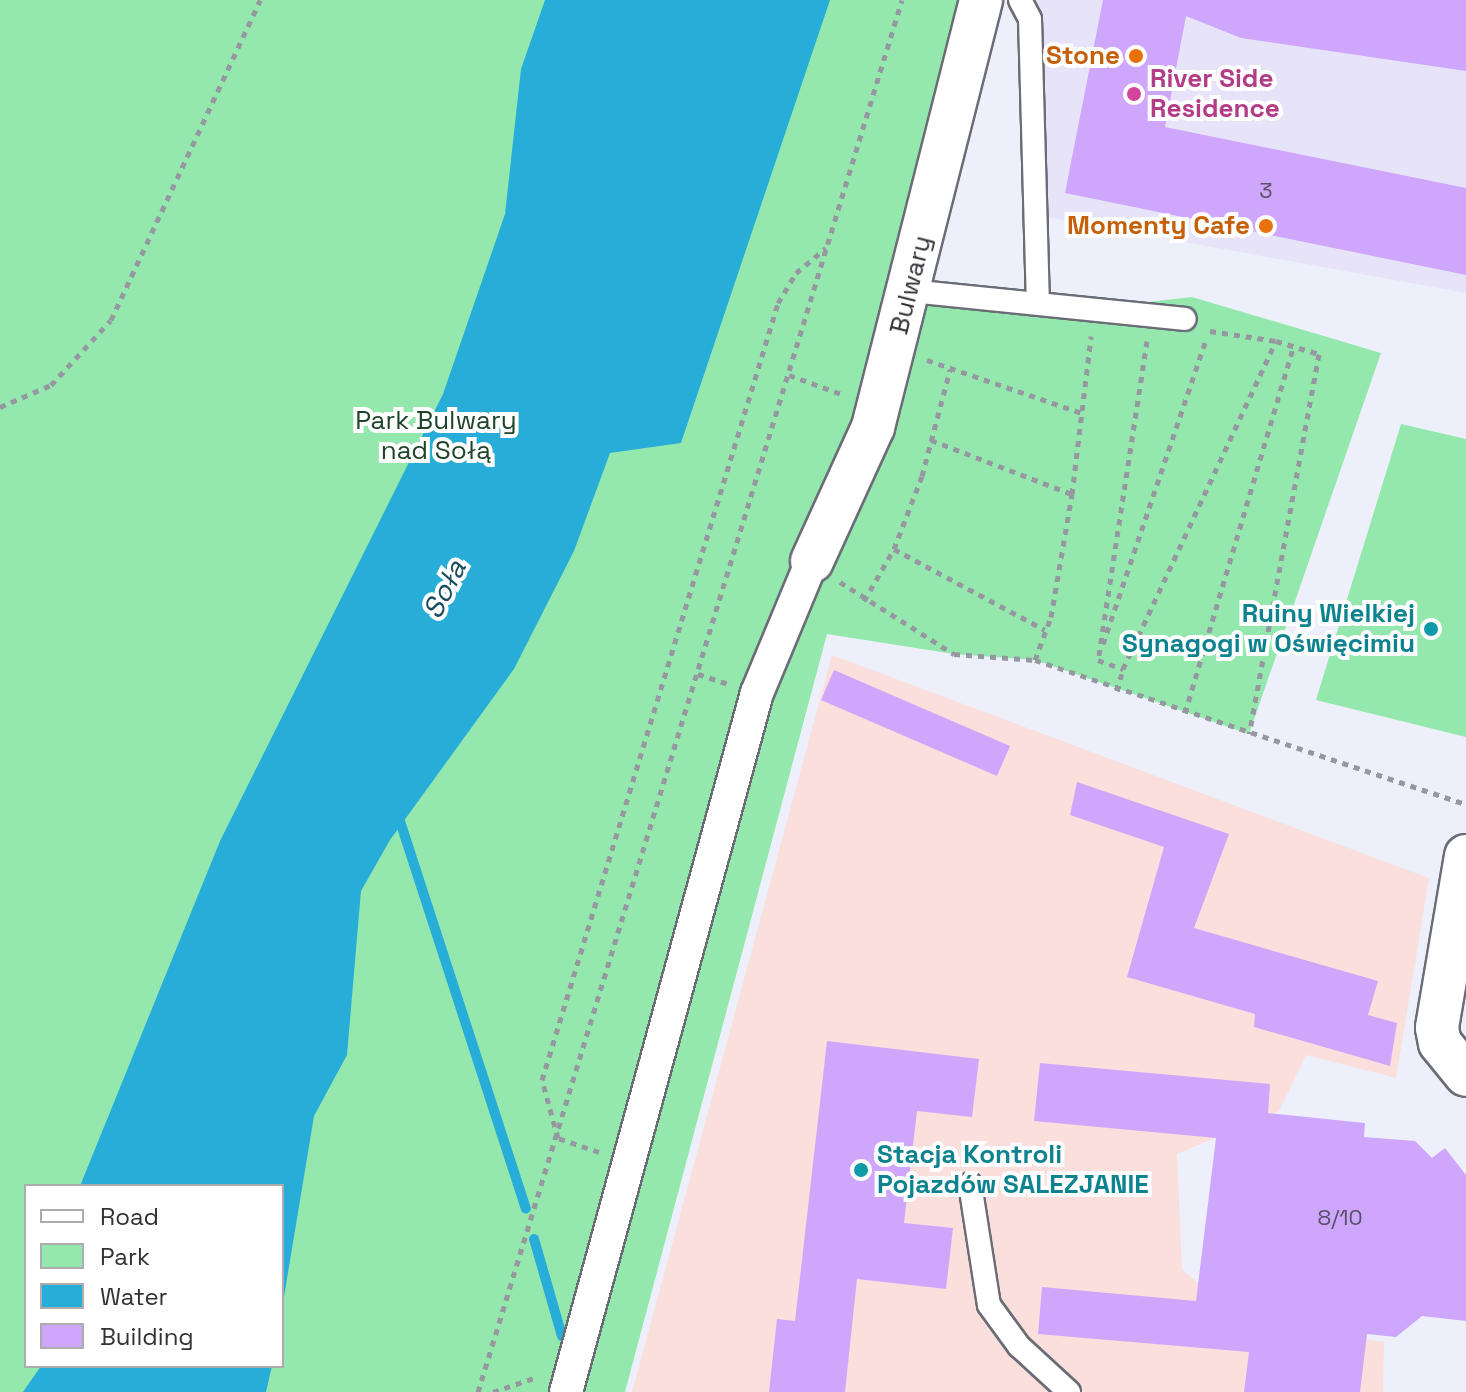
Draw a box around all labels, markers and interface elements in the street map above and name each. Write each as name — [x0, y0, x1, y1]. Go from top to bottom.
place label: Stone — [1046, 40, 1120, 72]
marker: Stone — [1127, 47, 1145, 65]
place label: River Side Residence — [1150, 63, 1280, 124]
marker: River Side Residence — [1125, 85, 1143, 103]
house number: 3 — [1259, 178, 1273, 204]
place label: Momenty Cafe — [1067, 210, 1250, 242]
marker: Momenty Cafe — [1257, 217, 1275, 235]
street label: Bulwary — [884, 232, 938, 338]
park label: Park Bulwary nad Sołą — [355, 405, 517, 466]
water label: Soła — [415, 554, 473, 624]
place label: Ruiny Wielkiej Synagogi w Oświęcimiu — [1122, 598, 1415, 660]
marker: Ruiny Wielkiej Synagogi w Oświęcimiu — [1422, 620, 1440, 638]
place label: Stacja Kontroli Pojazdów SALEZJANIE — [877, 1139, 1149, 1200]
marker: Stacja Kontroli Pojazdów SALEZJANIE — [852, 1161, 870, 1179]
legend — [24, 1184, 284, 1368]
text: Road — [100, 1201, 159, 1232]
house number: 8/10 — [1317, 1205, 1363, 1231]
text: Park — [100, 1241, 150, 1272]
text: Water — [100, 1281, 168, 1312]
text: Building — [100, 1321, 194, 1352]

